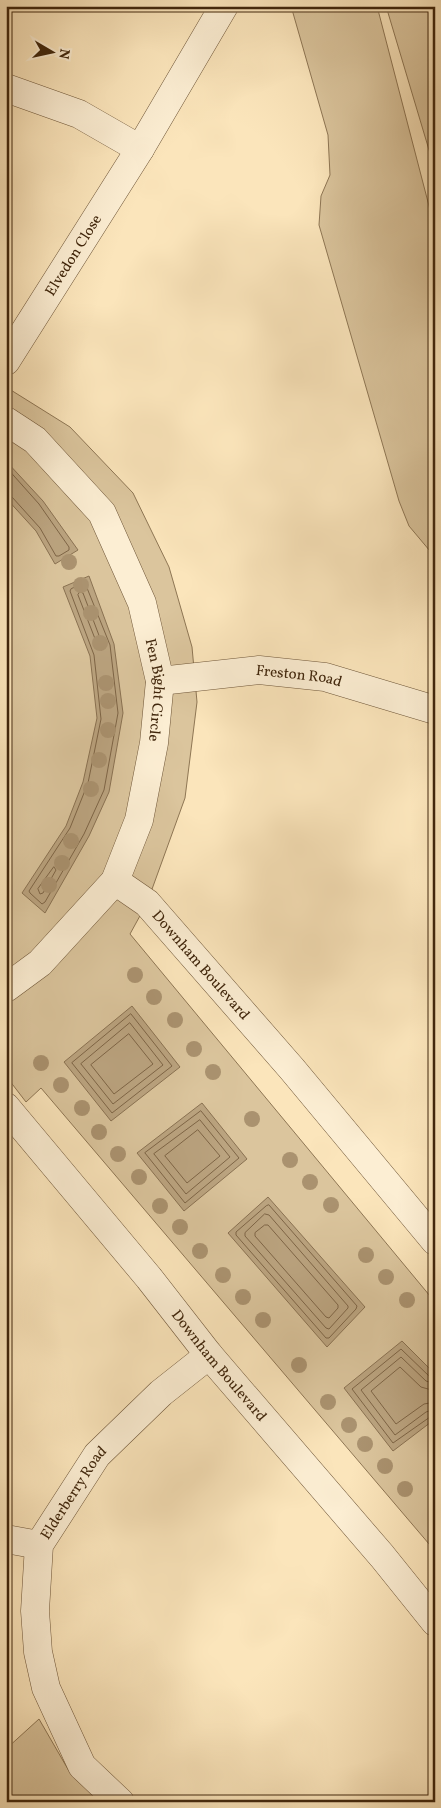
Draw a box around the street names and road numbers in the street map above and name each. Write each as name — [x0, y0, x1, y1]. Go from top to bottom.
street label: Elvedon Close — [41, 211, 108, 301]
street label: Fen Bight Circle — [139, 637, 169, 742]
street label: Freston Road — [255, 661, 344, 694]
street label: Downham Boulevard — [146, 906, 254, 1025]
street label: Downham Boulevard — [166, 1306, 271, 1427]
street label: Elderberry Road — [36, 1442, 112, 1544]

